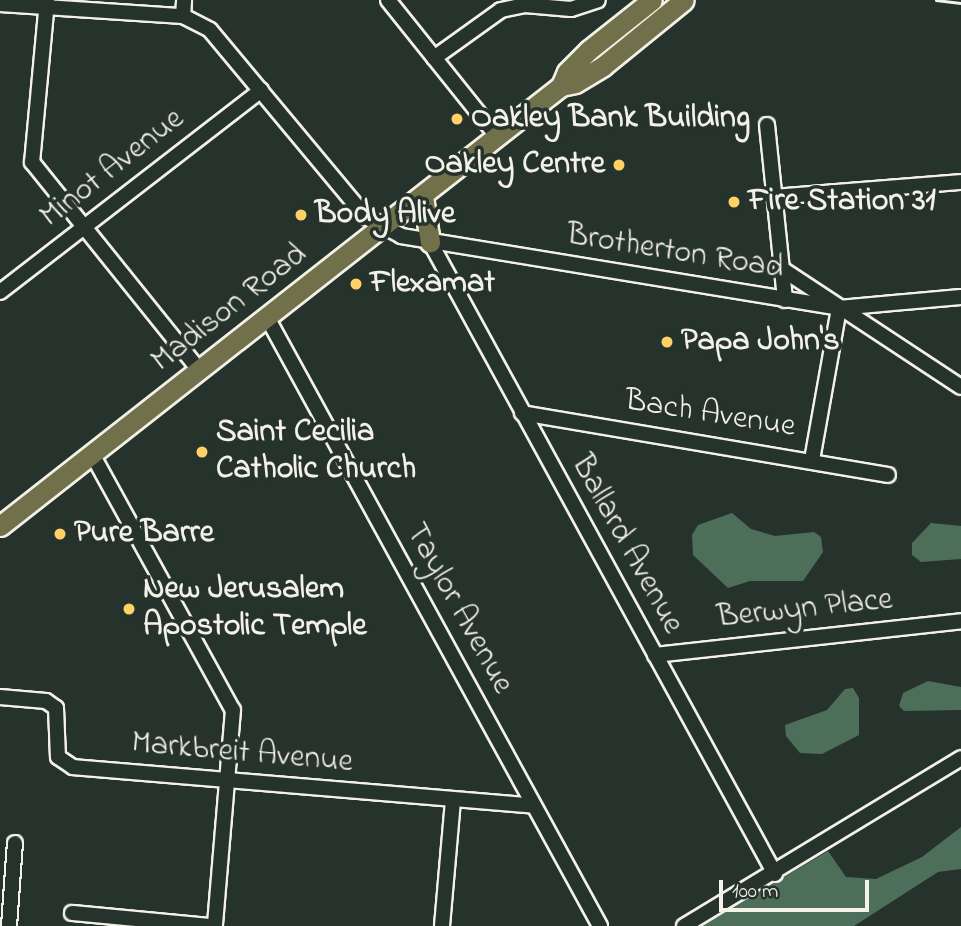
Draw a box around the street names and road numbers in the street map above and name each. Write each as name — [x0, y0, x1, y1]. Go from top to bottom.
street label: Minot Avenue — [33, 101, 193, 237]
street label: Brotherton Road — [564, 217, 786, 289]
street label: Madison Road — [145, 236, 315, 382]
street label: Bach Avenue — [622, 383, 798, 447]
street label: Ballard Avenue — [561, 449, 691, 641]
street label: Taylor Avenue — [395, 517, 521, 701]
street label: Berwyn Place — [715, 582, 895, 638]
street label: Markbreit Avenue — [130, 725, 354, 783]

